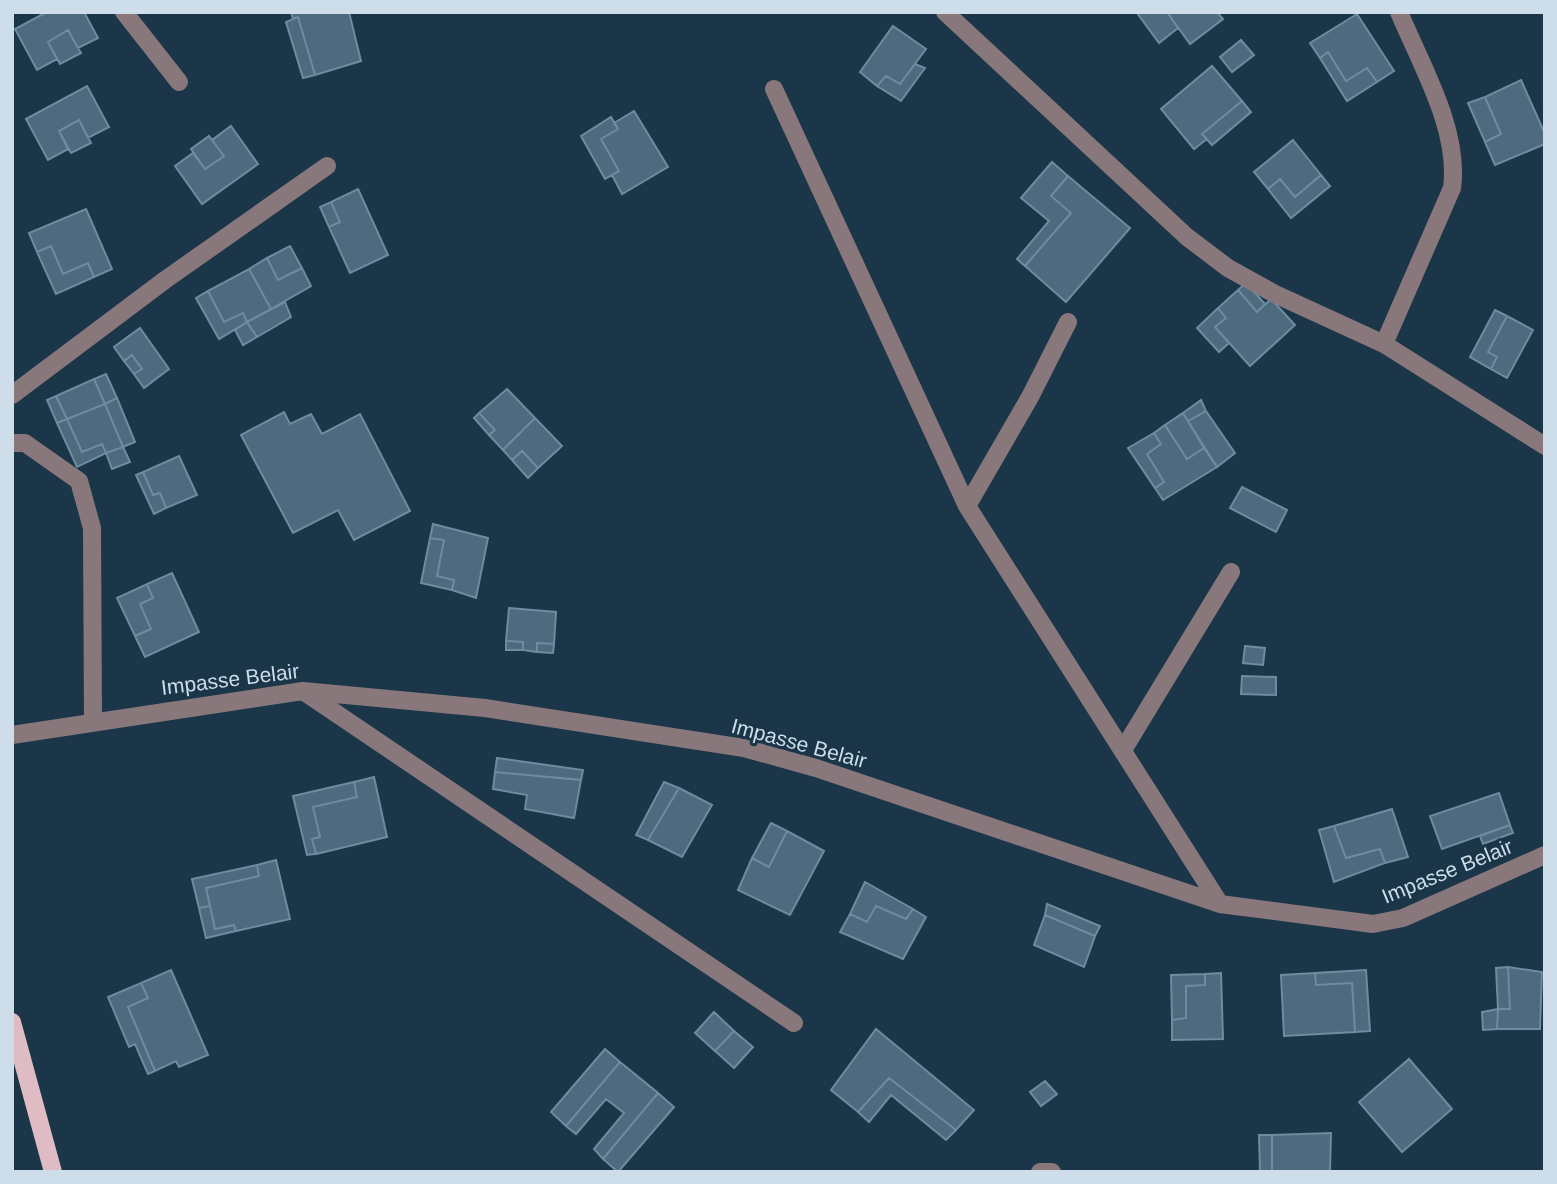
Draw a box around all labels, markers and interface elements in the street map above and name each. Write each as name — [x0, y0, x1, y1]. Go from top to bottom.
street label: Impasse Belair — [160, 659, 300, 699]
street label: Impasse Belair — [729, 714, 869, 772]
street label: Impasse Belair — [1378, 834, 1516, 908]

